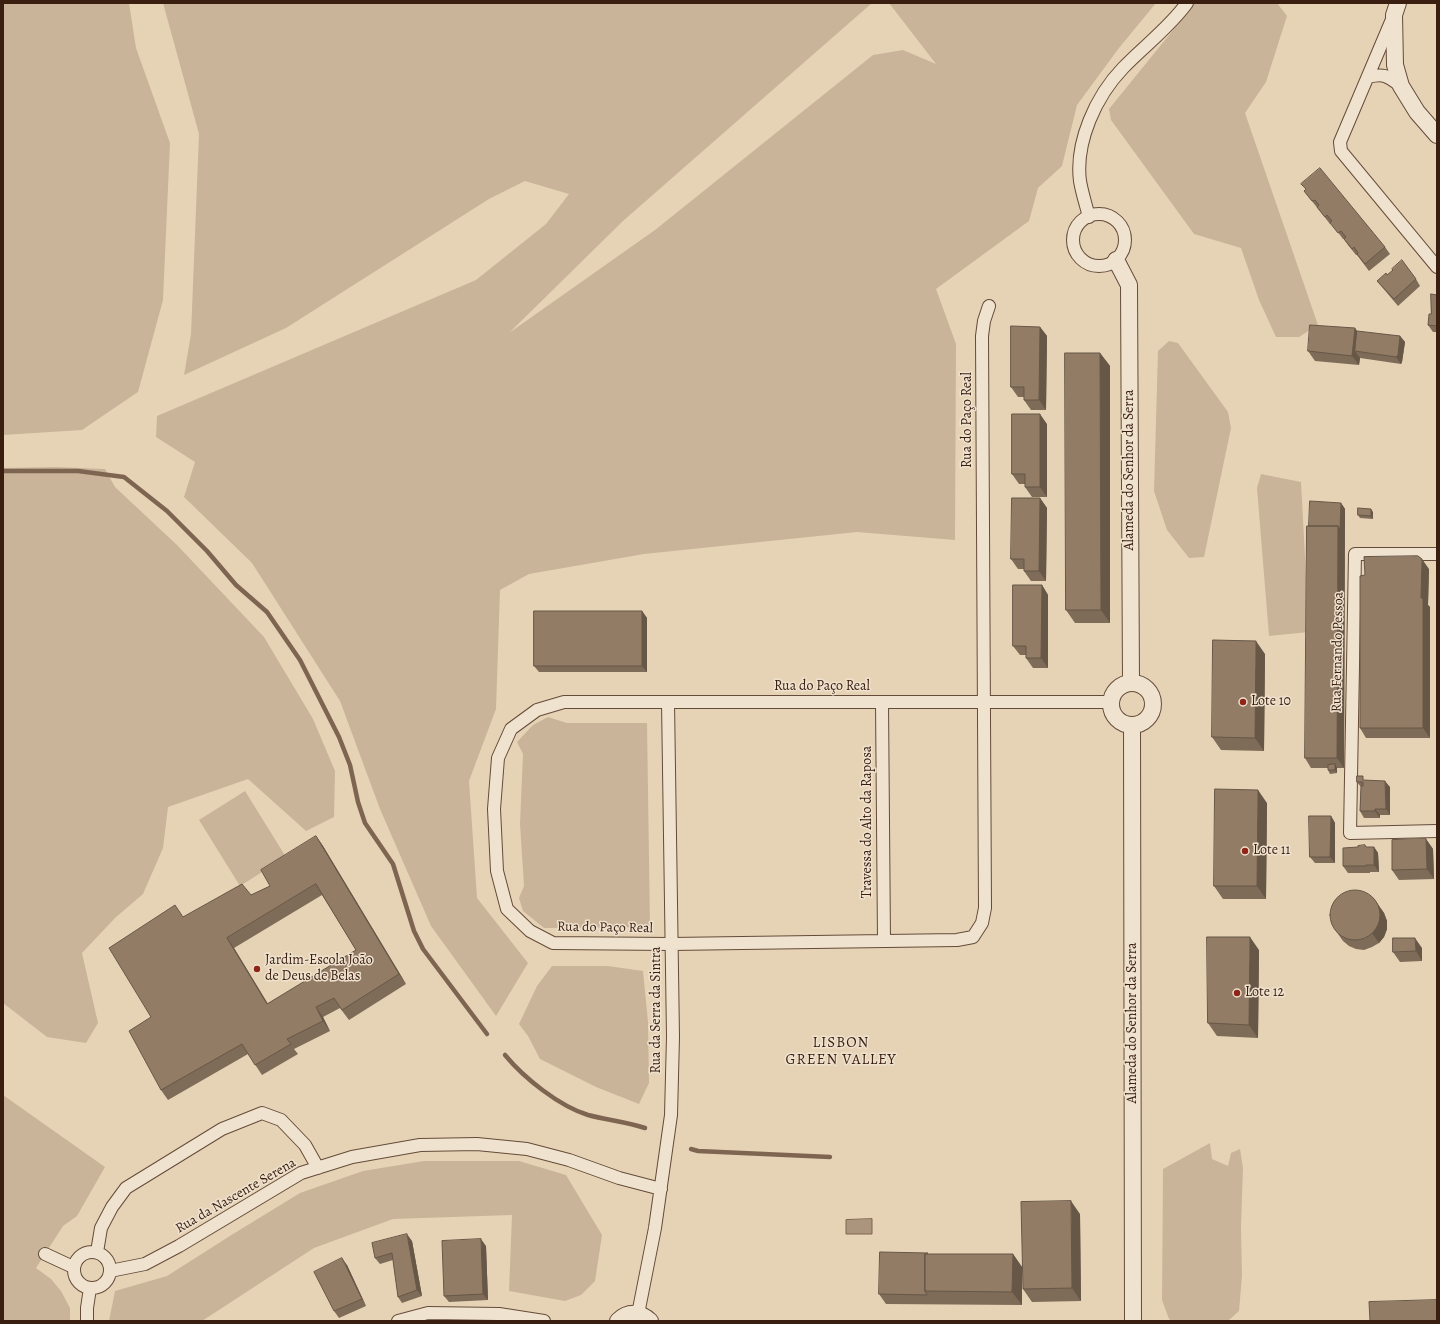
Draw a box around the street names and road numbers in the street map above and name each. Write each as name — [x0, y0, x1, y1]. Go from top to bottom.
street label: Rua do Paço Real — [960, 372, 976, 468]
street label: Alameda do Senhor da Serra — [1122, 390, 1138, 550]
street label: Rua Fernando Pessoa — [1329, 592, 1347, 712]
street label: Rua do Paço Real — [774, 679, 870, 695]
street label: Travessa do Alto da Raposa — [860, 746, 876, 898]
street label: Rua do Paço Real — [557, 919, 653, 937]
street label: Alameda do Senhor da Serra — [1125, 943, 1141, 1103]
street label: Rua da Serra da Sintra — [649, 946, 665, 1074]
street label: Rua da Nascente Serena — [173, 1155, 299, 1237]

